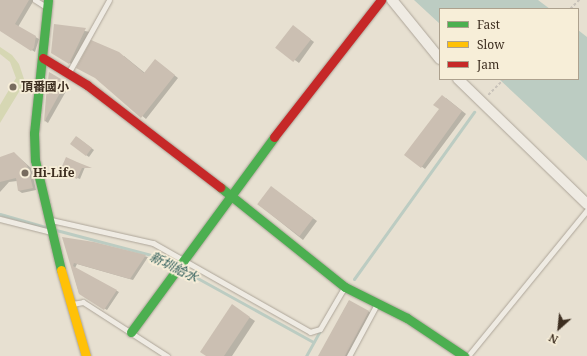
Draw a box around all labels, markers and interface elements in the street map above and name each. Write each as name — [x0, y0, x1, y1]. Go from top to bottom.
legend — [439, 8, 579, 80]
text: Fast — [477, 16, 500, 33]
text: Slow — [477, 36, 505, 53]
text: Jam — [477, 56, 499, 73]
place label: 頂番國小 — [21, 80, 69, 94]
marker: 頂番國小 — [8, 82, 18, 92]
place label: Hi-Life — [33, 166, 75, 180]
marker: Hi-Life — [20, 168, 30, 178]
water label: 新圳給水 — [147, 249, 201, 285]
north arrow — [539, 308, 579, 348]
text: N — [546, 330, 561, 348]

